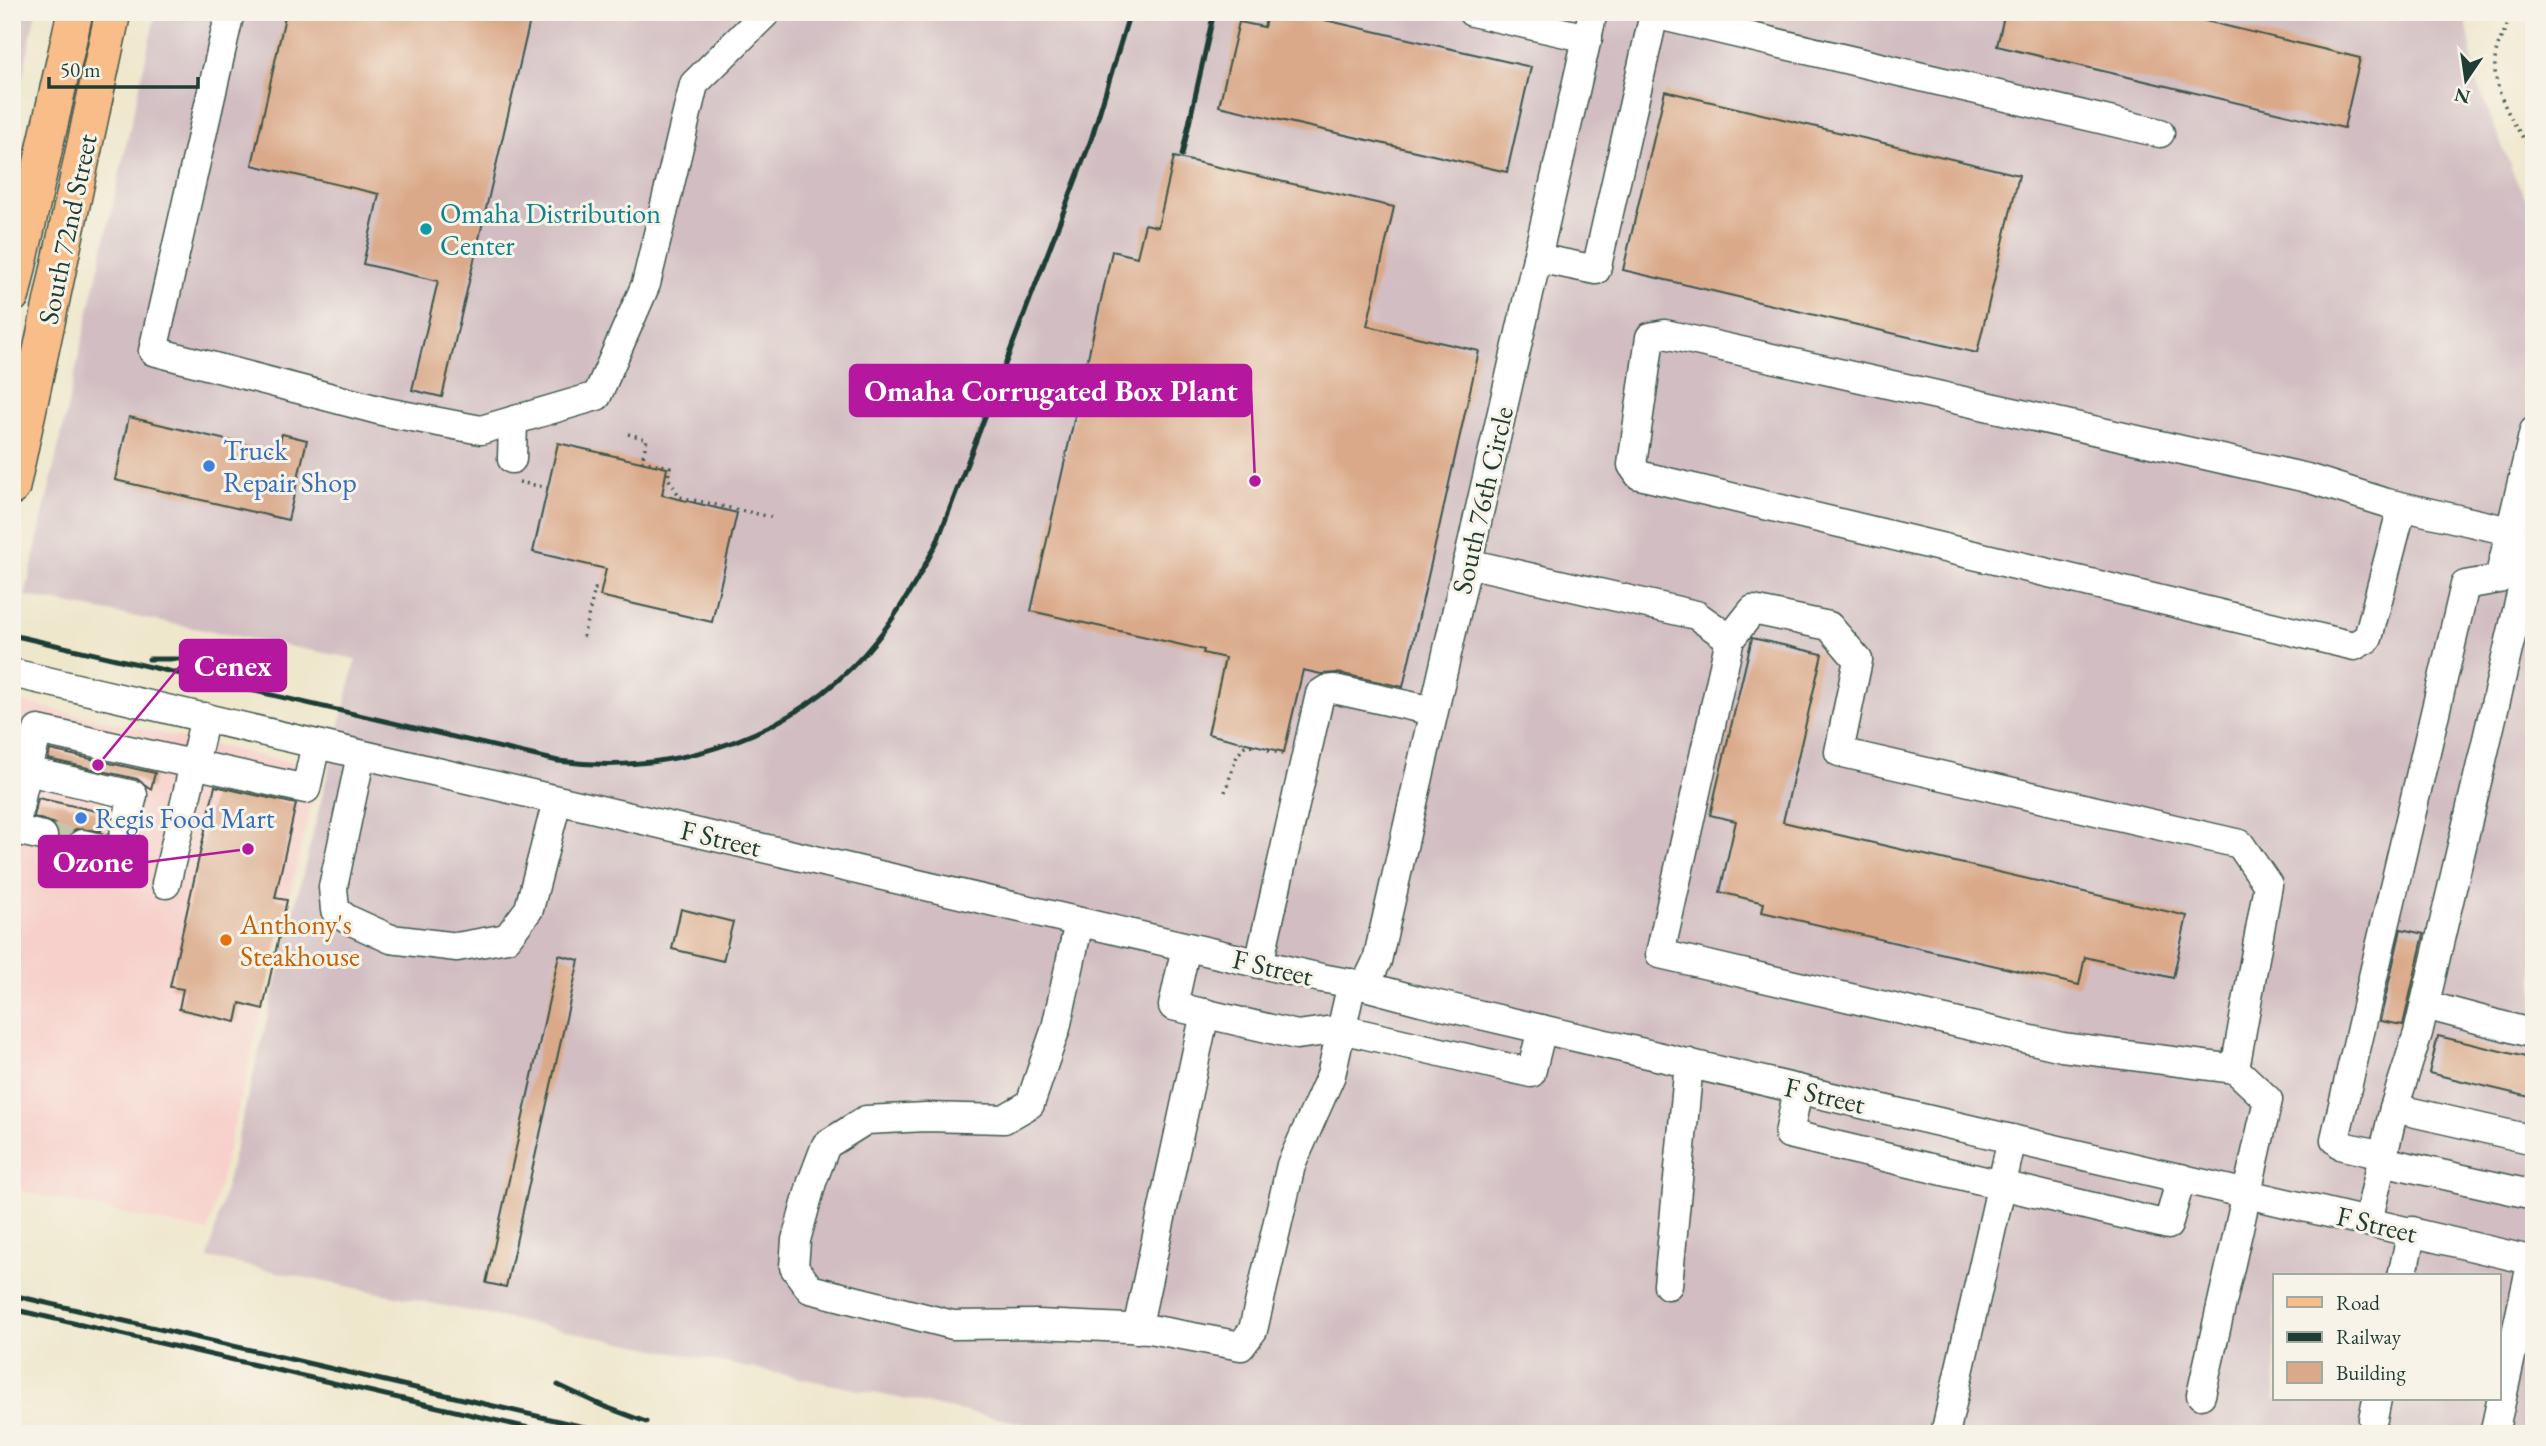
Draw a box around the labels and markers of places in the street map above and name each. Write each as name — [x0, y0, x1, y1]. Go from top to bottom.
place label: Omaha Distribution Center — [440, 195, 661, 263]
marker: Omaha Distribution Center — [418, 221, 434, 237]
callout: Omaha Corrugated Box Plant — [850, 365, 1251, 416]
place label: Truck Repair Shop — [223, 432, 357, 500]
marker: Truck Repair Shop — [201, 458, 217, 474]
callout: Cenex — [180, 640, 286, 691]
place label: Regis Food Mart — [95, 800, 275, 836]
marker: Regis Food Mart — [73, 810, 89, 826]
callout: Ozone — [39, 836, 147, 887]
place label: Anthony's Steakhouse — [239, 906, 360, 974]
marker: Anthony's Steakhouse — [218, 932, 234, 948]

